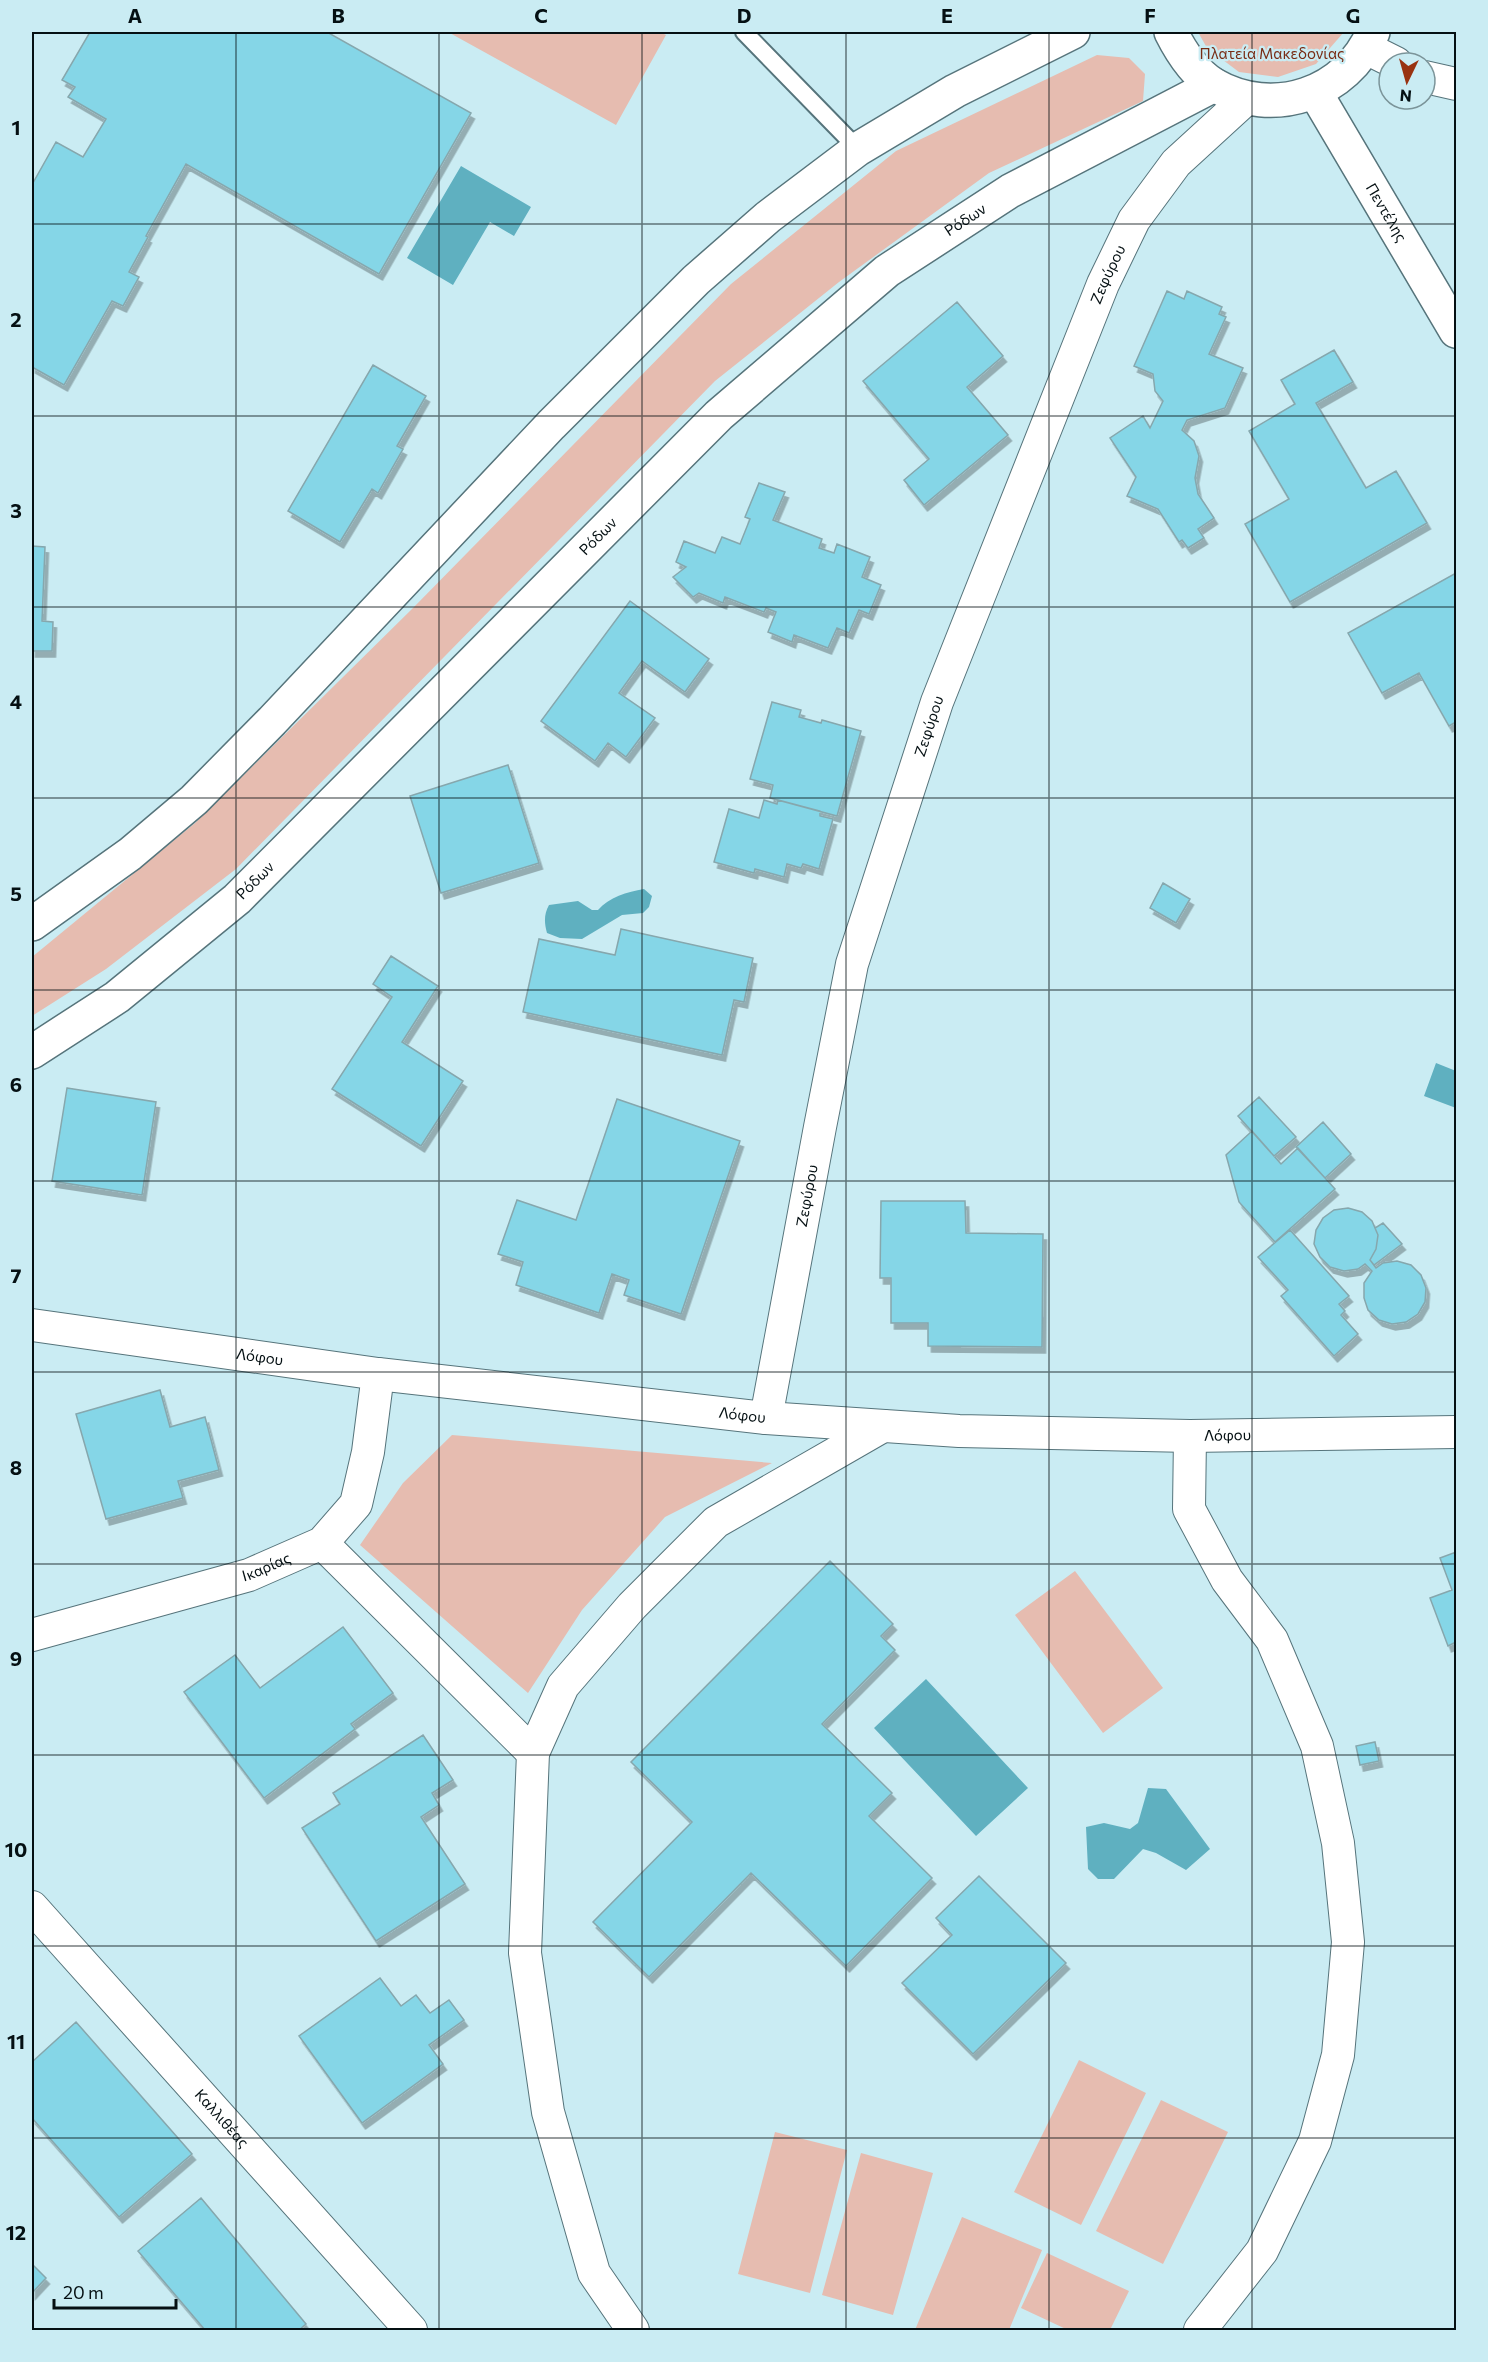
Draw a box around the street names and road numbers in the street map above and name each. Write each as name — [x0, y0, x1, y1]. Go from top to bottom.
street label: Πεντέλης — [1363, 180, 1411, 245]
street label: Ρόδων — [941, 199, 989, 239]
street label: Ζεφύρου — [1086, 242, 1129, 306]
street label: Ρόδων — [575, 513, 620, 558]
street label: Ζεφύρου — [910, 693, 947, 759]
street label: Ρόδων — [232, 857, 277, 903]
street label: Ζεφύρου — [792, 1163, 821, 1228]
street label: Λόφου — [235, 1344, 285, 1368]
street label: Λόφου — [718, 1403, 767, 1426]
street label: Λόφου — [1204, 1425, 1251, 1444]
street label: Ικαρίας — [240, 1548, 293, 1585]
street label: Καλλιθέας — [192, 2085, 253, 2151]

